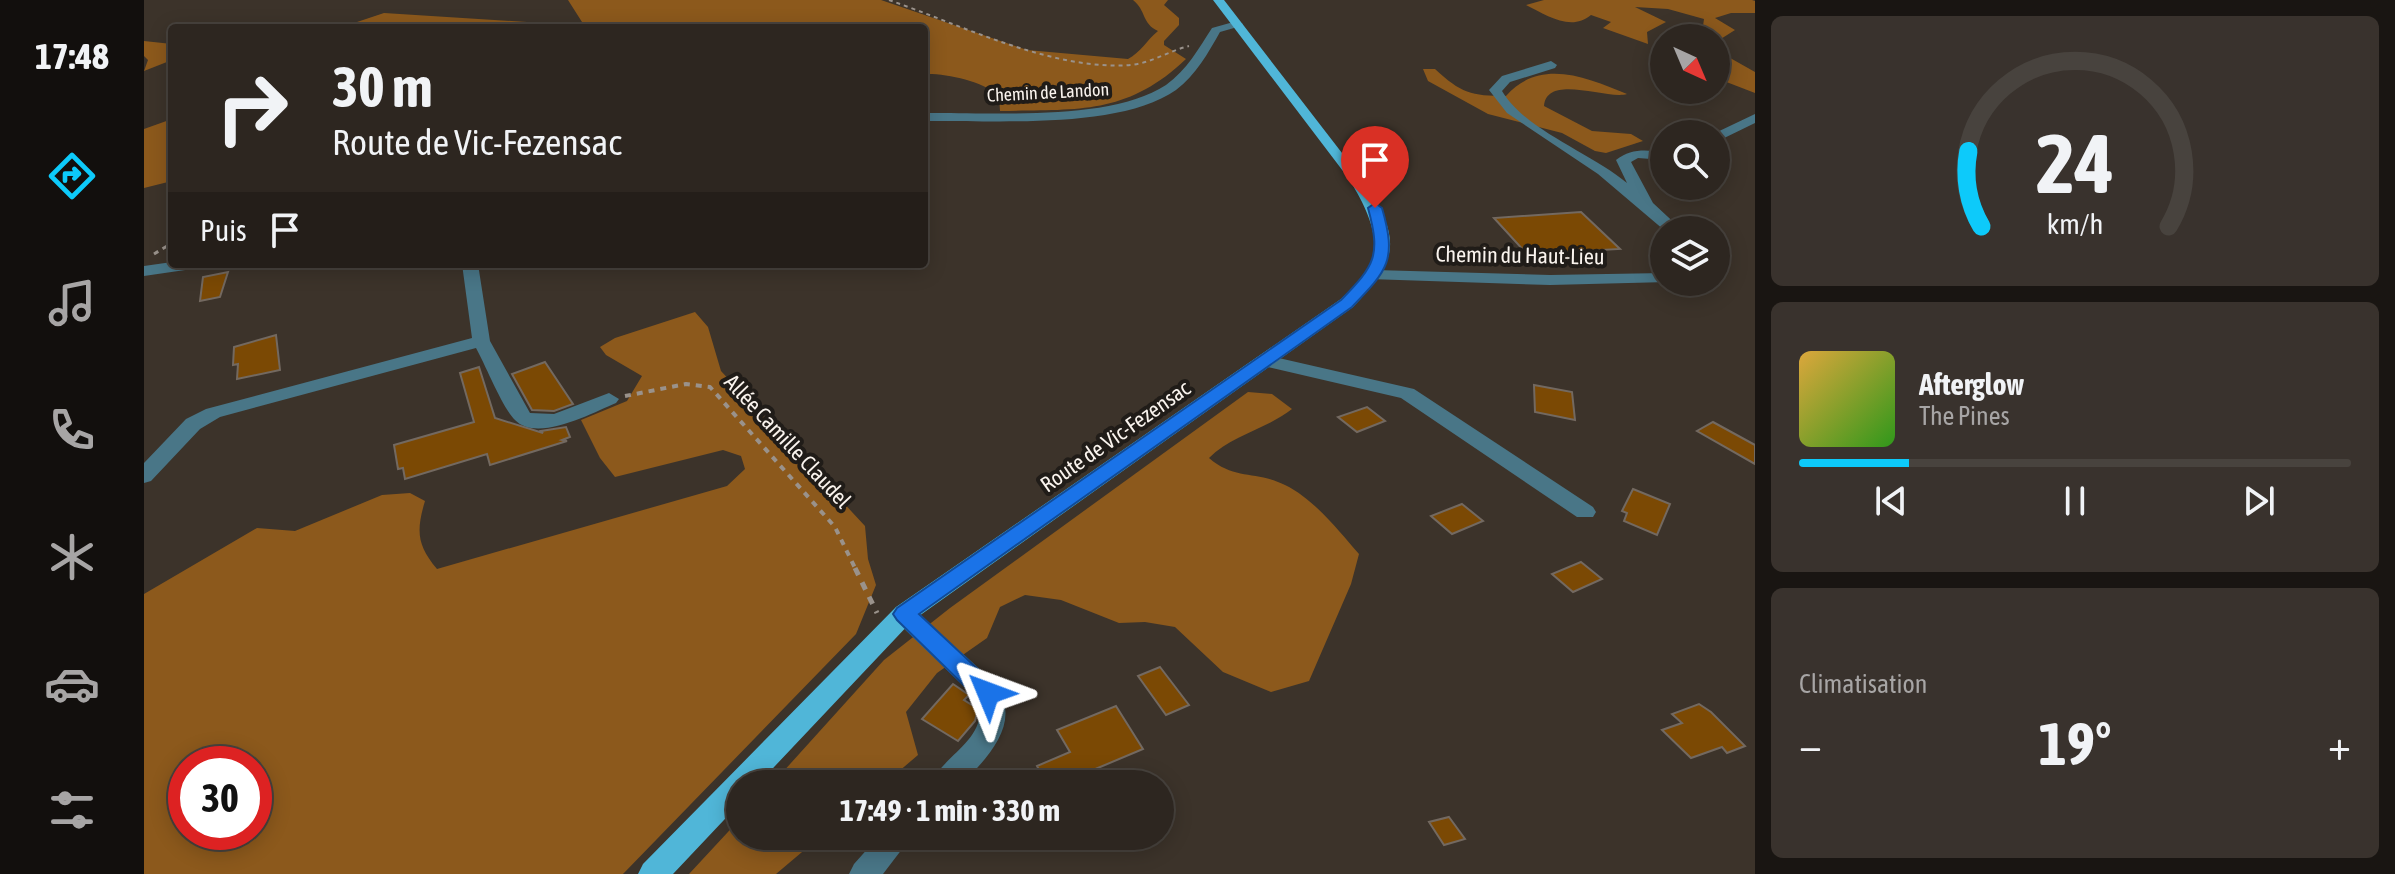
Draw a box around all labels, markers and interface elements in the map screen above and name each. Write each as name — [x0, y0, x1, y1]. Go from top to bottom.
north arrow — [1650, 24, 1730, 104]
map controls — [1650, 24, 1730, 296]
text: 17:48 — [35, 35, 109, 77]
text: 30 m — [332, 55, 433, 119]
icon: right — [200, 56, 304, 160]
street label: Chemin de Landon — [986, 78, 1110, 106]
text: 24 — [2036, 115, 2114, 211]
button: search — [1650, 120, 1730, 200]
text: Route de Vic-Fezensac — [332, 121, 621, 163]
pin — [1341, 126, 1409, 208]
icon: arrive — [1353, 138, 1397, 182]
icon: directions — [44, 148, 100, 204]
text: km/h — [2047, 207, 2103, 240]
icon: arrive — [263, 208, 307, 252]
text: Puis — [200, 213, 247, 247]
button: layers — [1650, 216, 1730, 296]
street label: Chemin du Haut-Lieu — [1435, 241, 1605, 269]
icon: music — [44, 275, 100, 331]
text: Afterglow — [1919, 367, 2024, 401]
street label: Allée Camille Claudel — [719, 369, 857, 513]
street label: Route de Vic-Fezensac — [1035, 374, 1196, 497]
text: The Pines — [1919, 401, 2010, 431]
icon: phone — [44, 402, 100, 458]
icon: previous — [1869, 479, 1913, 523]
icon: pause — [2053, 479, 2097, 523]
icon: next — [2237, 479, 2281, 523]
icon: climate — [44, 529, 100, 585]
position arrow — [946, 651, 1030, 735]
icon: car — [44, 656, 100, 712]
text: Climatisation — [1799, 669, 1927, 699]
text: 19° — [2039, 709, 2111, 778]
text: − — [1799, 719, 1822, 769]
text: + — [2328, 719, 2351, 769]
speed limit sign: 30 — [168, 746, 272, 850]
icon: filters — [44, 782, 100, 838]
text: 17:49 · 1 min · 330 m — [840, 793, 1060, 827]

